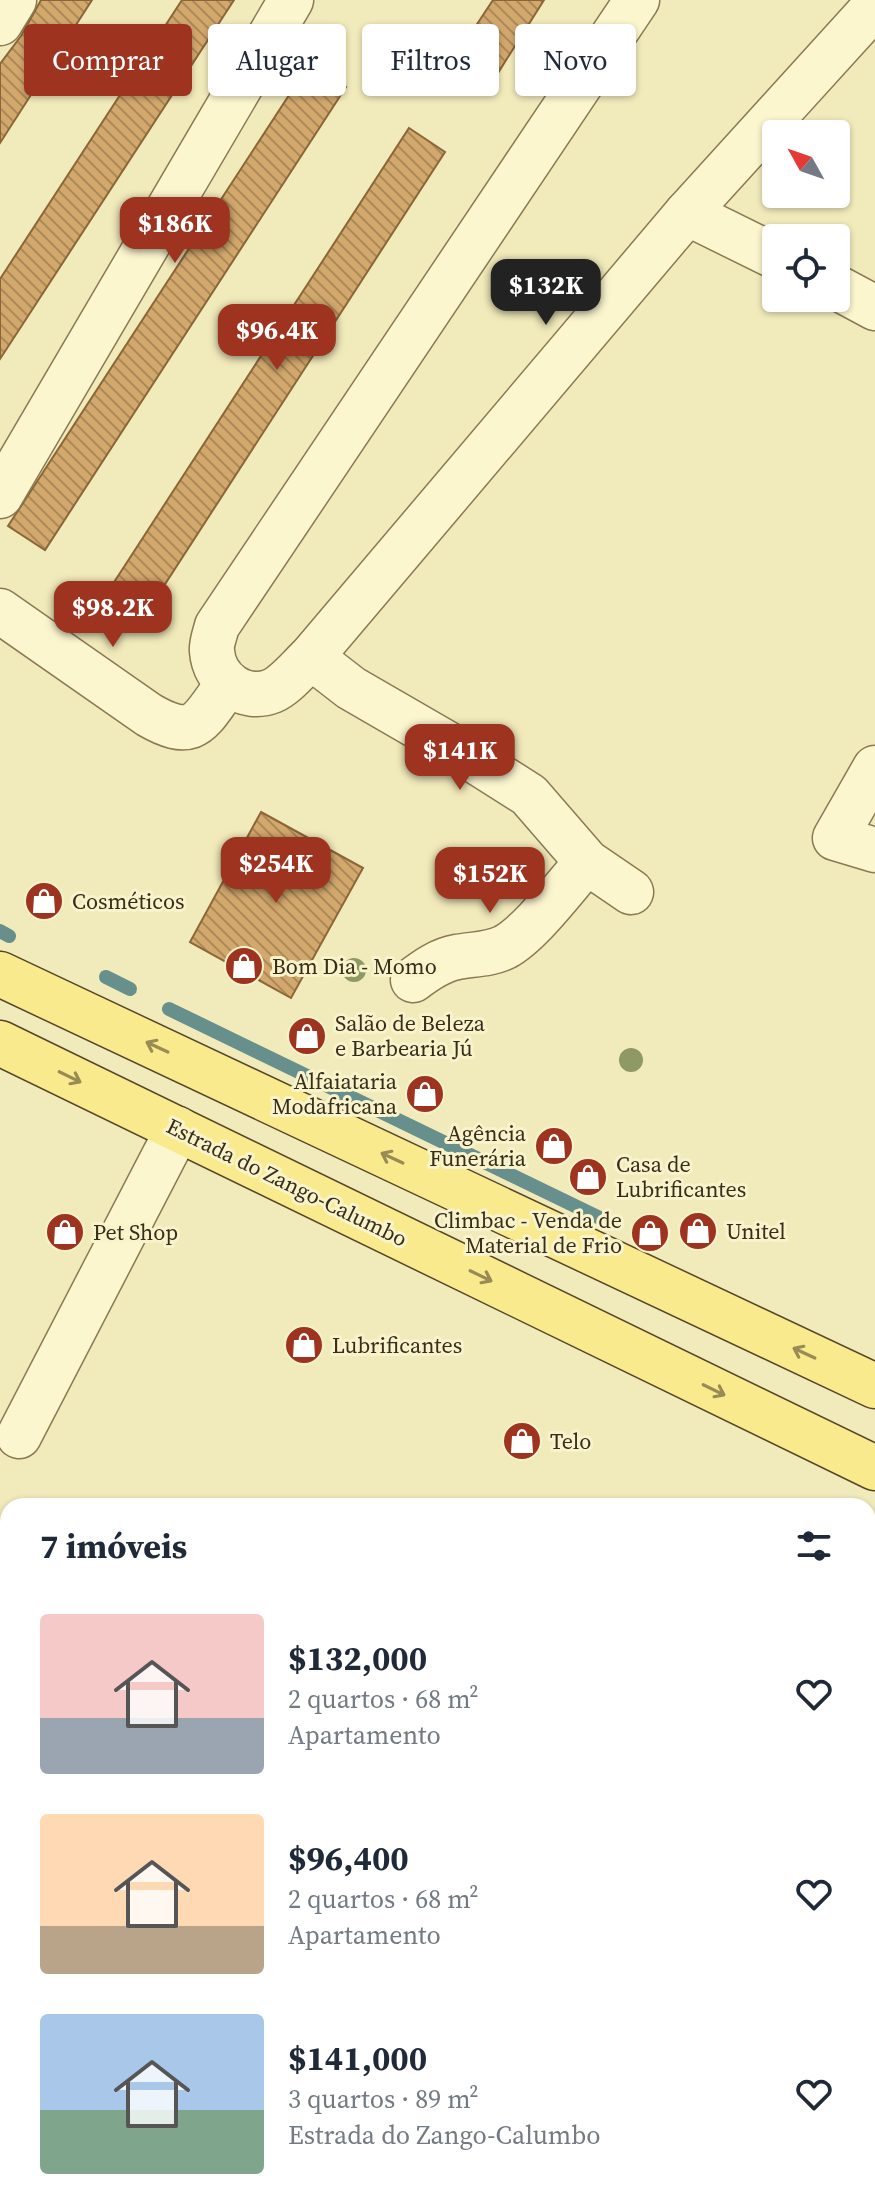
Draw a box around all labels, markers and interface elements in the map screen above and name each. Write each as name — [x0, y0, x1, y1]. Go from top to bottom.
chip: Comprar — [24, 24, 192, 96]
chip: Alugar — [208, 24, 346, 96]
chip: Filtros — [362, 24, 499, 96]
chip: Novo — [515, 24, 636, 96]
north arrow — [762, 120, 850, 208]
map controls — [762, 120, 850, 312]
pin: $186K — [119, 197, 231, 265]
text: $186K — [138, 205, 212, 241]
button: locate — [762, 224, 850, 312]
pin: $132K — [490, 259, 602, 327]
text: $132K — [509, 267, 583, 303]
pin: $96.4K — [212, 304, 342, 372]
text: $96.4K — [236, 312, 318, 348]
pin: $98.2K — [48, 581, 178, 649]
text: $98.2K — [72, 589, 154, 625]
pin: $141K — [404, 724, 516, 792]
text: $141K — [423, 732, 497, 768]
pin: $254K — [220, 837, 332, 905]
text: $254K — [239, 845, 313, 881]
pin: $152K — [434, 847, 546, 915]
text: $152K — [453, 855, 527, 891]
shop icon: Cosméticos — [23, 880, 65, 922]
place label: Cosméticos — [72, 886, 185, 916]
shop icon: Bom Dia - Momo — [223, 945, 265, 987]
place label: Bom Dia - Momo — [272, 951, 437, 981]
place label: Salão de Beleza e Barbearia Jú — [335, 1008, 486, 1063]
shop icon: Salão de Beleza e Barbearia Jú — [286, 1015, 328, 1057]
one-way arrow — [146, 1038, 170, 1053]
place label: Alfaiataria Modafricana — [272, 1066, 398, 1121]
one-way arrow — [58, 1070, 82, 1085]
shop icon: Alfaiataria Modafricana — [404, 1073, 446, 1115]
street label: Estrada do Zango-Calumbo — [162, 1111, 412, 1253]
place label: Agência Funerária — [429, 1118, 527, 1173]
shop icon: Agência Funerária — [533, 1125, 575, 1167]
place label: Casa de Lubrificantes — [616, 1149, 746, 1204]
one-way arrow — [381, 1150, 405, 1165]
shop icon: Casa de Lubrificantes — [567, 1156, 609, 1198]
place label: Climbac - Venda de Material de Frio — [434, 1205, 622, 1260]
shop icon: Unitel — [677, 1210, 719, 1252]
shop icon: Pet Shop — [44, 1211, 86, 1253]
shop icon: Climbac - Venda de Material de Frio — [629, 1212, 671, 1254]
place label: Unitel — [726, 1216, 786, 1246]
place label: Pet Shop — [93, 1217, 178, 1247]
one-way arrow — [468, 1269, 492, 1284]
shop icon: Lubrificantes — [283, 1324, 325, 1366]
place label: Lubrificantes — [332, 1330, 462, 1360]
one-way arrow — [793, 1345, 817, 1360]
one-way arrow — [702, 1383, 726, 1398]
shop icon: Telo — [501, 1420, 543, 1462]
place label: Telo — [550, 1426, 591, 1456]
text: 7 imóveis — [40, 1523, 187, 1569]
icon: filters — [792, 1524, 836, 1568]
text: $132,000 — [288, 1635, 427, 1681]
icon: home — [104, 1646, 200, 1742]
icon: heart — [792, 1672, 836, 1716]
text: 2 quartos · 68 m² — [288, 1681, 479, 1717]
text: Apartamento — [288, 1717, 441, 1753]
text: $96,400 — [288, 1835, 409, 1881]
icon: home — [104, 1846, 200, 1942]
icon: heart — [792, 1872, 836, 1916]
text: 2 quartos · 68 m² — [288, 1881, 479, 1917]
text: Apartamento — [288, 1917, 441, 1953]
text: $141,000 — [288, 2035, 427, 2081]
icon: home — [104, 2046, 200, 2142]
icon: heart — [792, 2072, 836, 2116]
text: 3 quartos · 89 m² — [288, 2081, 479, 2117]
text: Estrada do Zango-Calumbo — [288, 2117, 601, 2153]

